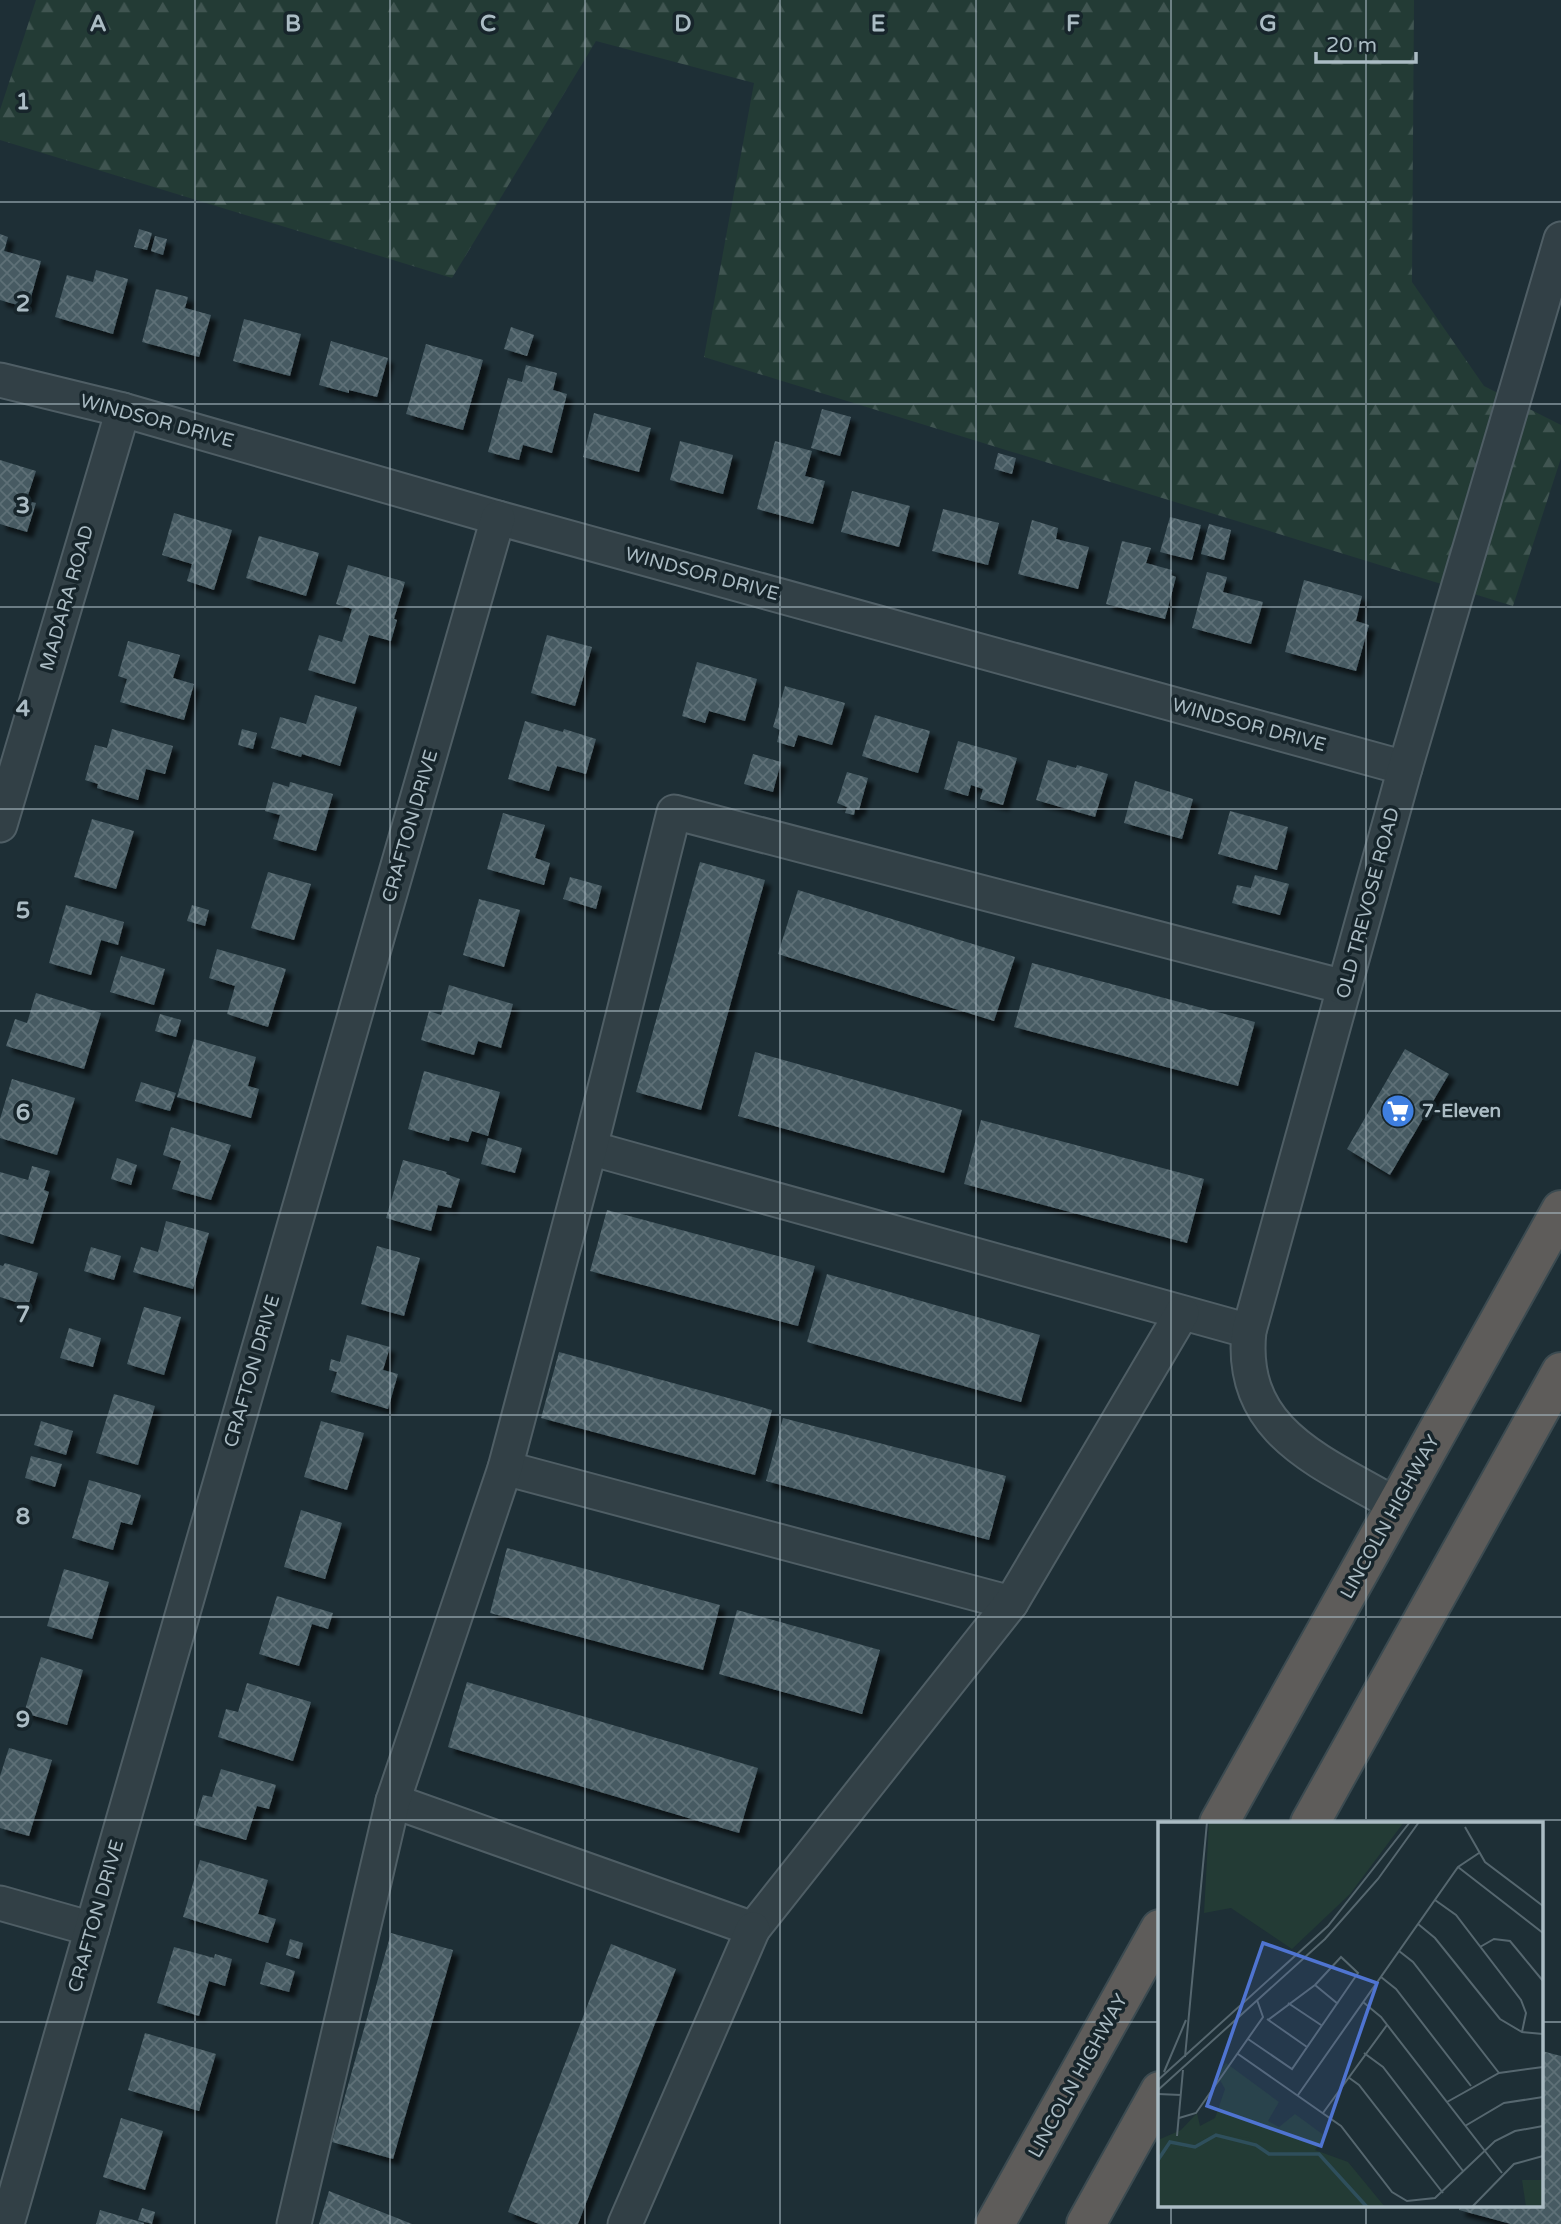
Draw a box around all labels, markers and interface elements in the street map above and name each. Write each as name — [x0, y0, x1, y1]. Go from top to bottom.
text: A — [89, 10, 107, 38]
text: B — [285, 10, 301, 38]
text: C — [480, 10, 496, 38]
text: D — [674, 10, 692, 38]
text: E — [871, 10, 885, 38]
text: F — [1066, 10, 1080, 38]
text: G — [1259, 10, 1277, 38]
scale bar — [1316, 21, 1416, 65]
text: 20 m — [1326, 33, 1377, 58]
text: 1 — [16, 88, 30, 116]
text: 2 — [16, 290, 30, 318]
street label: WINDSOR DRIVE — [78, 390, 236, 452]
text: 3 — [16, 492, 30, 520]
street label: MADARA ROAD — [36, 523, 98, 673]
street label: WINDSOR DRIVE — [623, 543, 781, 605]
street label: WINDSOR DRIVE — [1170, 694, 1328, 756]
text: 4 — [16, 695, 31, 723]
street label: CRAFTON DRIVE — [378, 747, 442, 905]
street label: OLD TREVOSE ROAD — [1332, 805, 1404, 1001]
text: 5 — [16, 897, 30, 925]
supermarket icon: 7-Eleven — [1379, 1092, 1417, 1130]
text: 6 — [16, 1099, 30, 1127]
place label: 7-Eleven — [1422, 1100, 1501, 1122]
street label: CRAFTON DRIVE — [220, 1292, 284, 1450]
text: 7 — [16, 1301, 30, 1329]
street label: LINCOLN HIGHWAY — [1336, 1431, 1444, 1603]
text: 8 — [16, 1503, 30, 1531]
text: 9 — [16, 1706, 30, 1734]
inset map — [1158, 1822, 1544, 2206]
street label: CRAFTON DRIVE — [64, 1837, 128, 1995]
street label: LINCOLN HIGHWAY — [1024, 1990, 1132, 2162]

